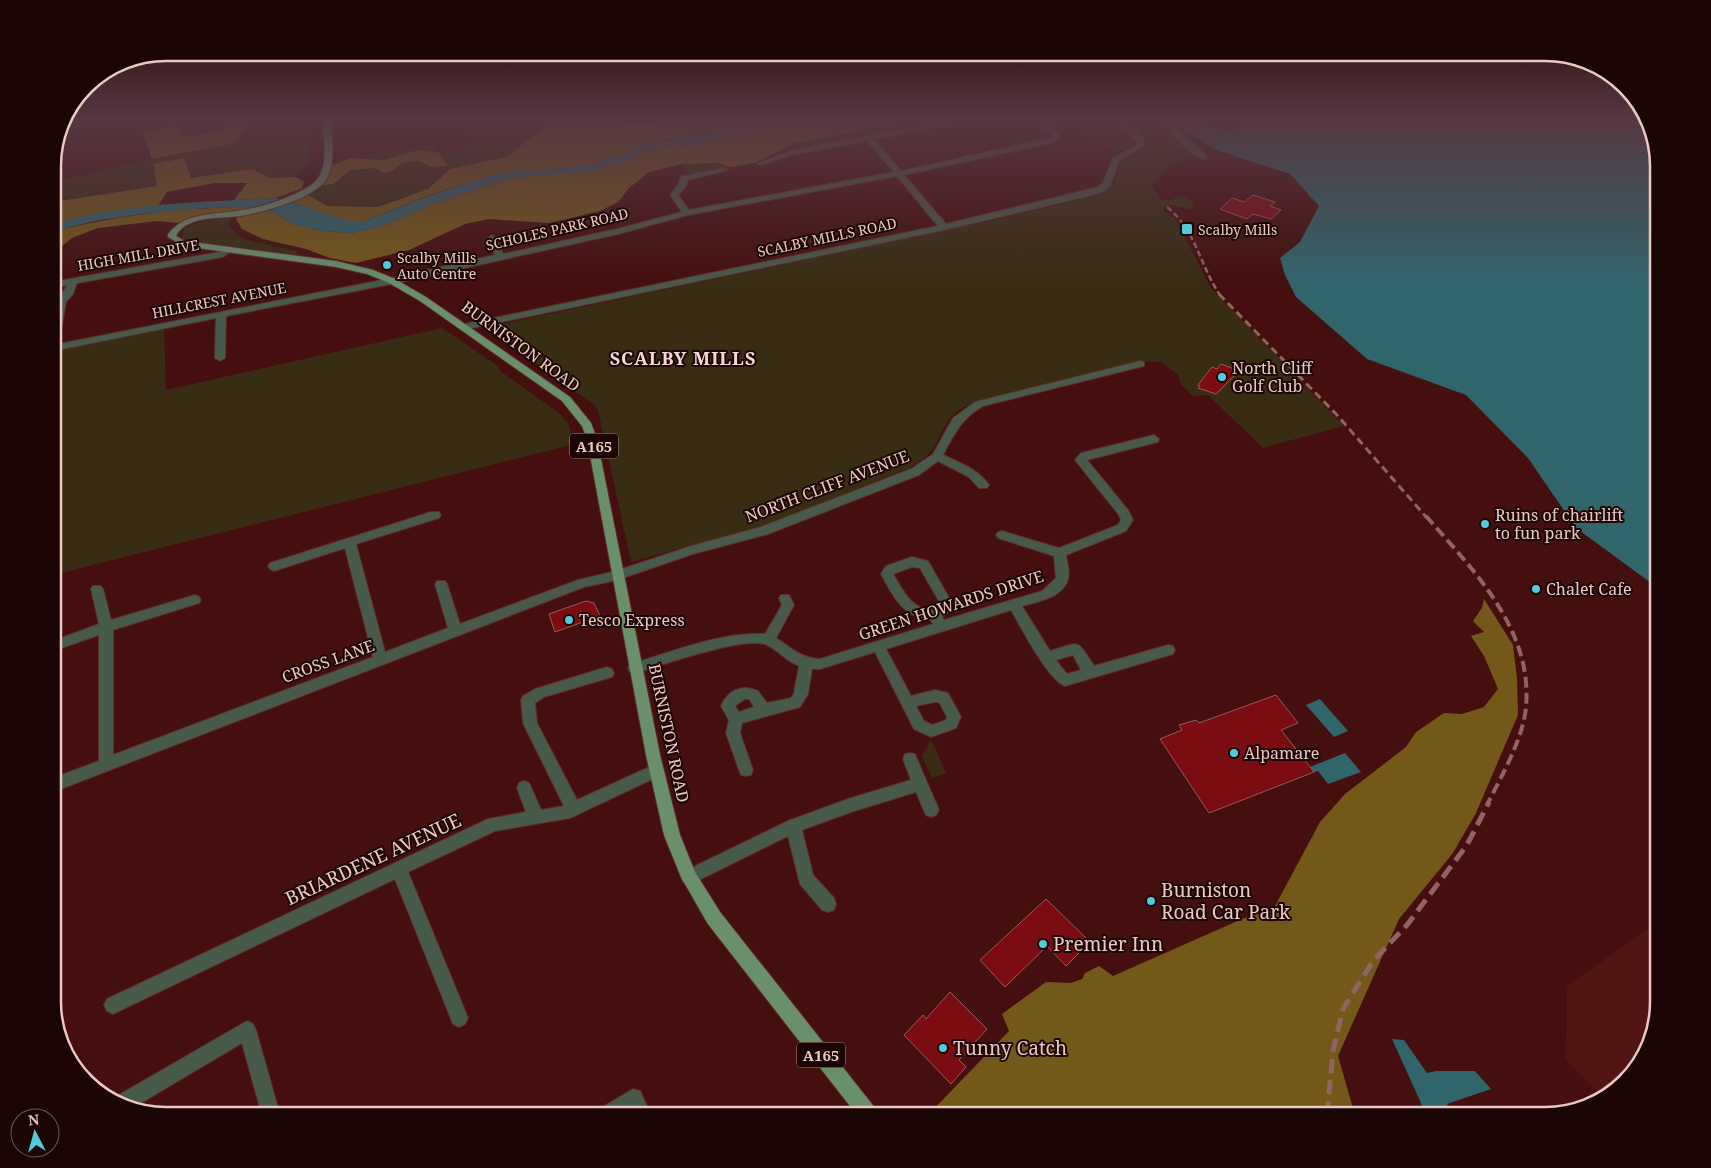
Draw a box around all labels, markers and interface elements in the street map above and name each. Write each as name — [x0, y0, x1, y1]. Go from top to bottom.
street label: SCHOLES PARK ROAD — [484, 203, 630, 255]
street label: SCALBY MILLS ROAD — [756, 213, 898, 261]
place label: Scalby Mills — [1198, 220, 1277, 239]
marker: Scalby Mills — [1180, 222, 1194, 236]
street label: HIGH MILL DRIVE — [76, 235, 200, 275]
place label: Scalby Mills Auto Centre — [397, 248, 476, 283]
marker: Scalby Mills Auto Centre — [381, 259, 393, 271]
street label: HILLCREST AVENUE — [150, 278, 288, 322]
street label: BURNISTON ROAD — [457, 296, 585, 396]
district label: SCALBY MILLS — [610, 346, 756, 370]
place label: North Cliff Golf Club — [1232, 357, 1314, 397]
marker: North Cliff Golf Club — [1216, 371, 1228, 383]
road number: A165 — [570, 434, 618, 458]
street label: NORTH CLIFF AVENUE — [742, 445, 912, 527]
place label: Ruins of chairlift to fun park — [1495, 504, 1623, 544]
marker: Ruins of chairlift to fun park — [1479, 518, 1491, 530]
street label: GREEN HOWARDS DRIVE — [856, 565, 1046, 645]
place label: Chalet Cafe — [1546, 578, 1632, 600]
marker: Chalet Cafe — [1530, 583, 1542, 595]
place label: Tesco Express — [579, 609, 685, 631]
marker: Tesco Express — [563, 614, 575, 626]
street label: CROSS LANE — [279, 634, 377, 688]
street label: BURNISTON ROAD — [644, 662, 694, 804]
place label: Alpamare — [1244, 742, 1319, 764]
marker: Alpamare — [1228, 747, 1240, 759]
street label: BRIARDENE AVENUE — [281, 807, 465, 911]
place label: Burniston Road Car Park — [1161, 877, 1291, 925]
marker: Burniston Road Car Park — [1145, 895, 1157, 907]
place label: Premier Inn — [1053, 931, 1163, 957]
marker: Premier Inn — [1037, 938, 1049, 950]
place label: Tunny Catch — [953, 1035, 1067, 1061]
road number: A165 — [797, 1042, 845, 1068]
marker: Tunny Catch — [937, 1042, 949, 1054]
north arrow — [10, 1108, 60, 1158]
text: N — [27, 1110, 40, 1130]

